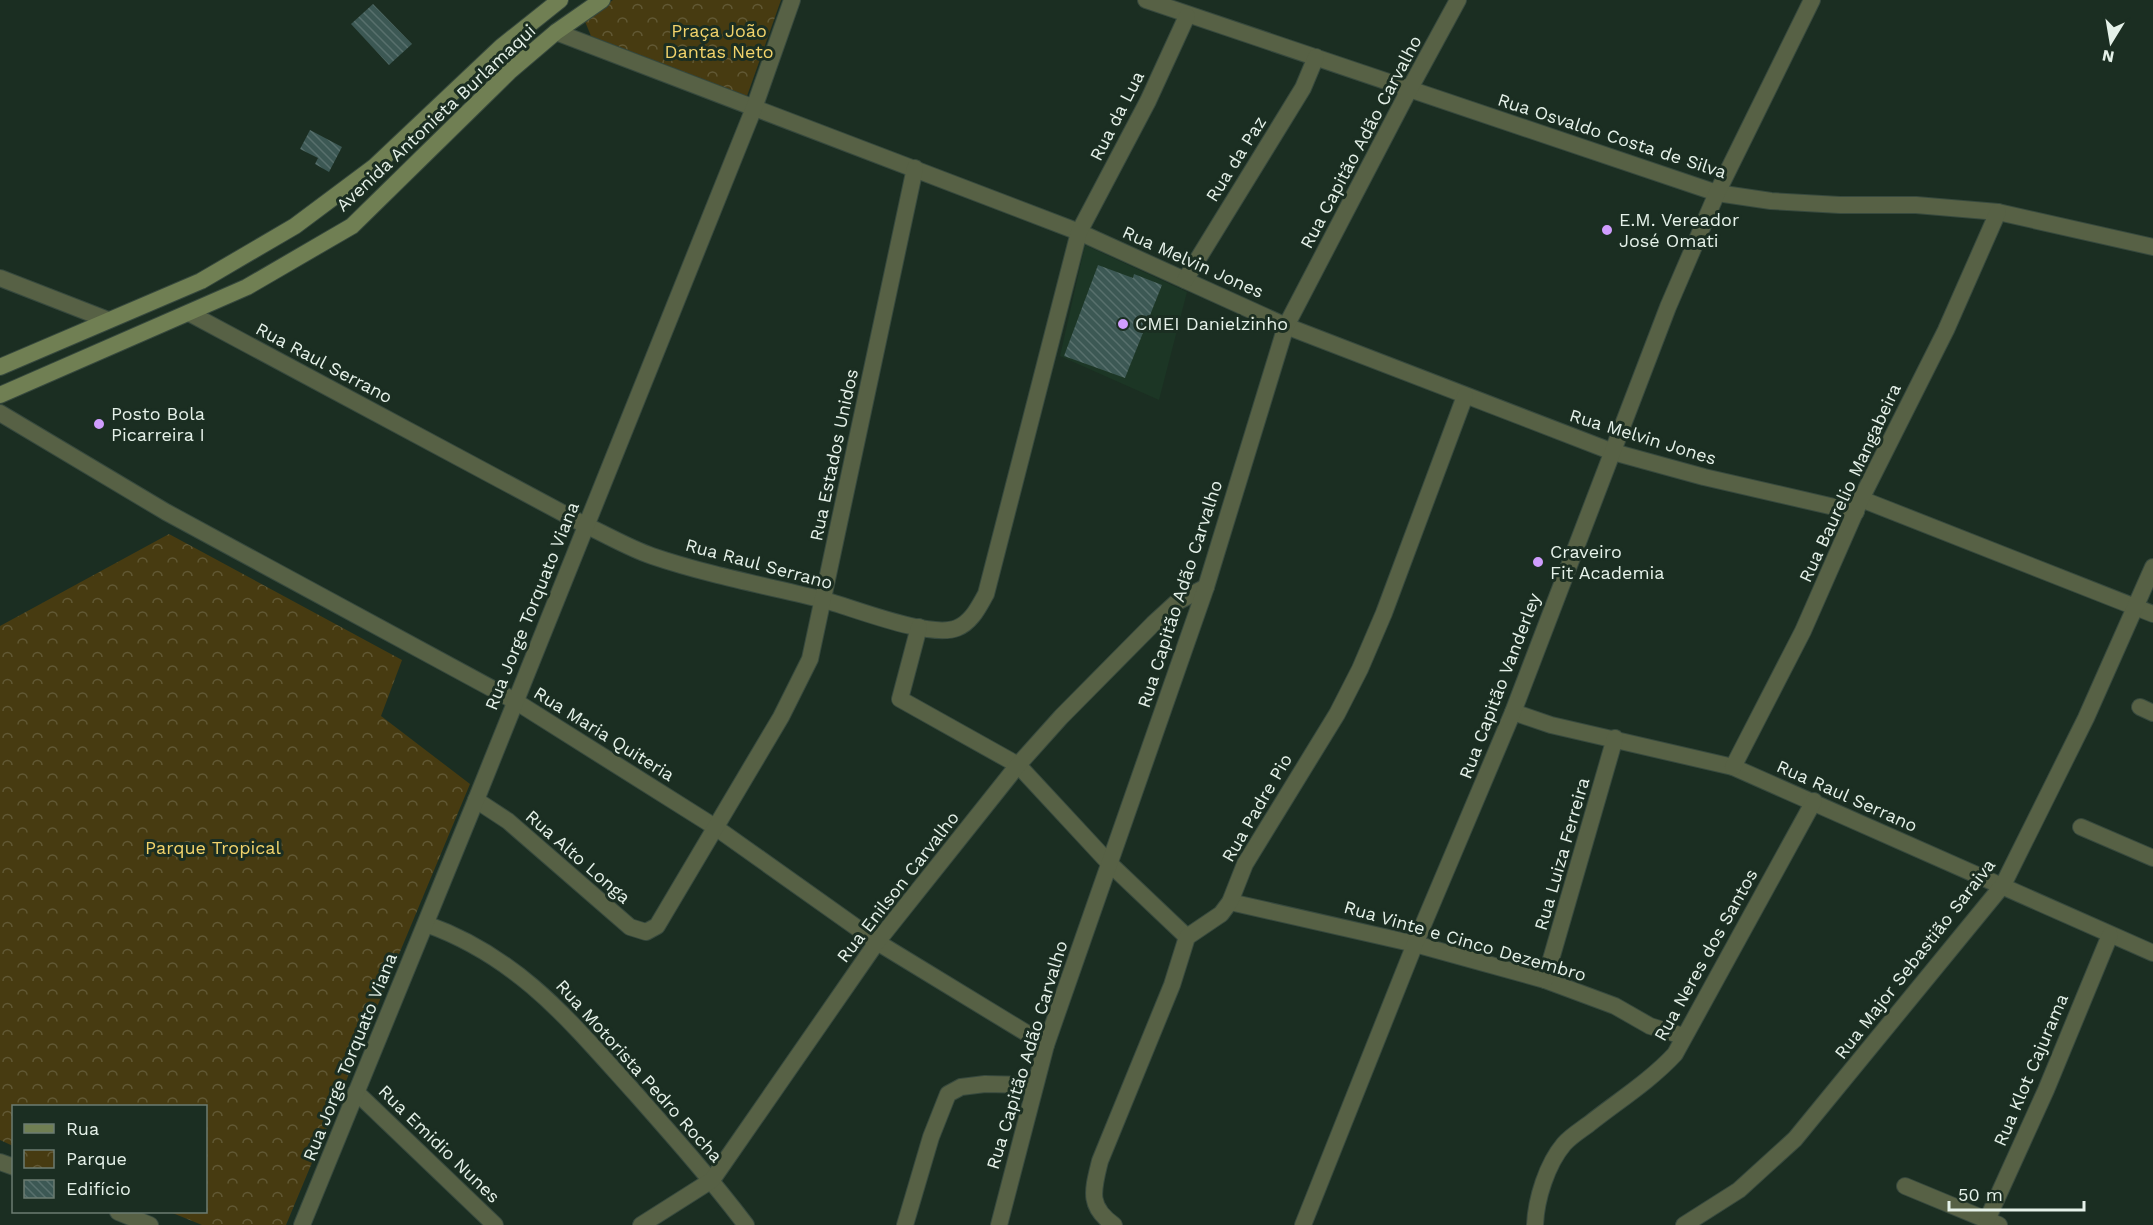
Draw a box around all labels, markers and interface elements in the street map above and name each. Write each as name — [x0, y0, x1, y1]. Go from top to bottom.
north arrow — [2081, 12, 2141, 72]
street label: Avenida Antonieta Burlamaqui — [332, 20, 540, 216]
park label: Praça João Dantas Neto — [664, 20, 774, 62]
street label: Rua Capitão Adão Carvalho — [1295, 32, 1426, 252]
text: N — [2101, 46, 2116, 67]
street label: Rua da Lua — [1085, 67, 1148, 164]
street label: Rua Osvaldo Costa de Silva — [1495, 89, 1729, 182]
street label: Rua da Paz — [1201, 112, 1270, 205]
place label: E.M. Vereador José Omati — [1619, 209, 1739, 251]
street label: Rua Melvin Jones — [1119, 221, 1267, 302]
marker: E.M. Vereador José Omati — [1600, 223, 1614, 237]
place label: CMEI Danielzinho — [1135, 313, 1288, 334]
marker: CMEI Danielzinho — [1116, 317, 1130, 331]
street label: Rua Raul Serrano — [252, 318, 396, 407]
street label: Rua Estados Unidos — [805, 367, 862, 543]
street label: Rua Baurelio Mangabeira — [1794, 380, 1905, 585]
place label: Posto Bola Picarreira I — [111, 403, 205, 445]
street label: Rua Melvin Jones — [1567, 404, 1719, 469]
marker: Posto Bola Picarreira I — [92, 417, 106, 431]
street label: Rua Capitão Adão Carvalho — [1133, 477, 1226, 710]
street label: Rua Jorge Torquato Viana — [480, 499, 583, 713]
street label: Rua Raul Serrano — [683, 534, 835, 593]
place label: Craveiro Fit Academia — [1550, 541, 1665, 583]
marker: Craveiro Fit Academia — [1531, 555, 1545, 569]
street label: Rua Capitão Vanderley — [1454, 589, 1545, 782]
street label: Rua Maria Quiteria — [530, 682, 678, 785]
street label: Rua Padre Pio — [1217, 750, 1296, 866]
street label: Rua Raul Serrano — [1774, 755, 1921, 836]
street label: Rua Luiza Ferreira — [1530, 775, 1593, 933]
street label: Rua Alto Longa — [522, 805, 635, 908]
street label: Rua Enilson Carvalho — [832, 807, 963, 966]
park label: Parque Tropical — [145, 837, 281, 858]
street label: Rua Major Sebastião Saraiva — [1830, 854, 1999, 1063]
street label: Rua Neres dos Santos — [1649, 865, 1762, 1044]
street label: Rua Vinte e Cinco Dezembro — [1342, 896, 1589, 985]
street label: Rua Capitão Adão Carvalho — [982, 938, 1071, 1172]
street label: Rua Jorge Torquato Viana — [298, 950, 401, 1164]
street label: Rua Motorista Pedro Rocha — [552, 975, 727, 1166]
street label: Rua Klot Cajurama — [1989, 990, 2072, 1149]
street label: Rua Emidio Nunes — [374, 1080, 504, 1207]
legend — [12, 1105, 207, 1213]
text: Rua — [66, 1118, 99, 1139]
text: Parque — [66, 1148, 127, 1169]
scale bar — [1949, 1174, 2084, 1212]
text: Edifício — [66, 1178, 131, 1199]
text: 50 m — [1958, 1184, 2003, 1205]

